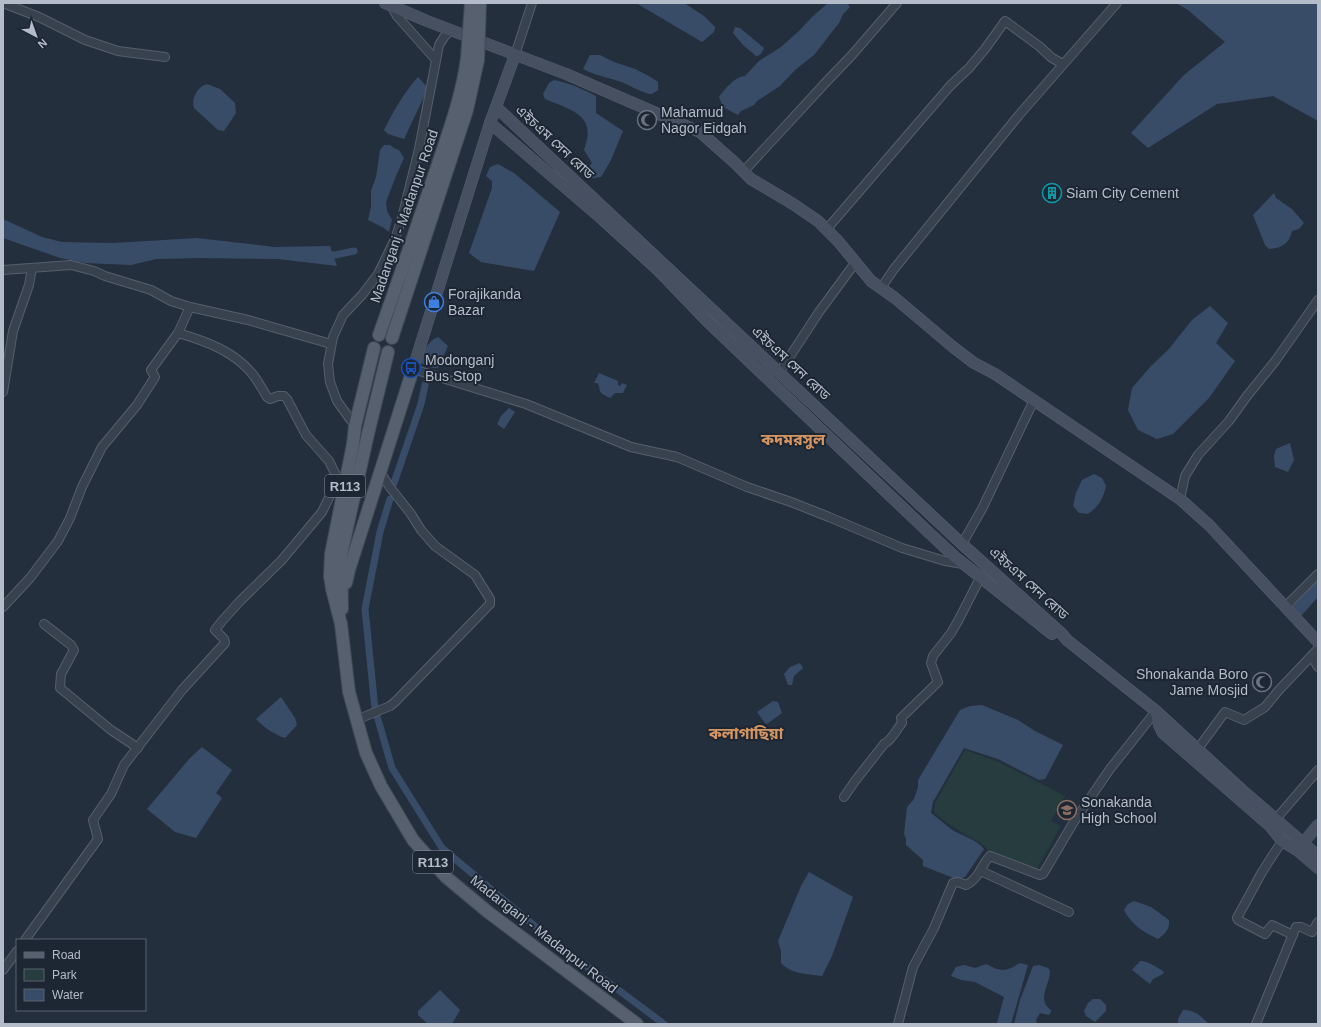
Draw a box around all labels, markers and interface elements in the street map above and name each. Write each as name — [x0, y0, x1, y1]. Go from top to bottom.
north arrow — [16, 16, 56, 56]
text: N — [36, 36, 49, 51]
street label: এইচএম সেন রোড — [513, 102, 598, 183]
place label: Mahamud Nagor Eidgah — [661, 104, 747, 136]
mosque icon: Mahamud Nagor Eidgah — [636, 109, 658, 131]
street label: Madanganj - Madanpur Road — [367, 127, 441, 305]
building icon: Siam City Cement — [1041, 182, 1063, 204]
place label: Siam City Cement — [1066, 185, 1179, 201]
place label: Forajikanda Bazar — [448, 286, 521, 318]
shop icon: Forajikanda Bazar — [423, 291, 445, 313]
street label: এইচএম সেন রোড — [749, 323, 834, 404]
place label: Modonganj Bus Stop — [425, 352, 494, 384]
bus stop icon: Modonganj Bus Stop — [400, 357, 422, 379]
district label: কদমরসুল — [760, 431, 826, 450]
road number: R113 — [325, 475, 365, 497]
street label: এইচএম সেন রোড — [986, 543, 1073, 623]
place label: Shonakanda Boro Jame Mosjid — [1136, 666, 1248, 698]
mosque icon: Shonakanda Boro Jame Mosjid — [1251, 671, 1273, 693]
district label: কলাগাছিয়া — [708, 725, 784, 742]
place label: Sonakanda High School — [1081, 794, 1157, 826]
school or university icon: Sonakanda High School — [1056, 799, 1078, 821]
road number: R113 — [413, 851, 453, 873]
street label: Madanganj - Madanpur Road — [467, 872, 621, 996]
legend — [16, 939, 146, 1011]
text: Road — [52, 948, 81, 962]
text: Park — [52, 968, 78, 982]
text: Water — [52, 988, 84, 1002]

